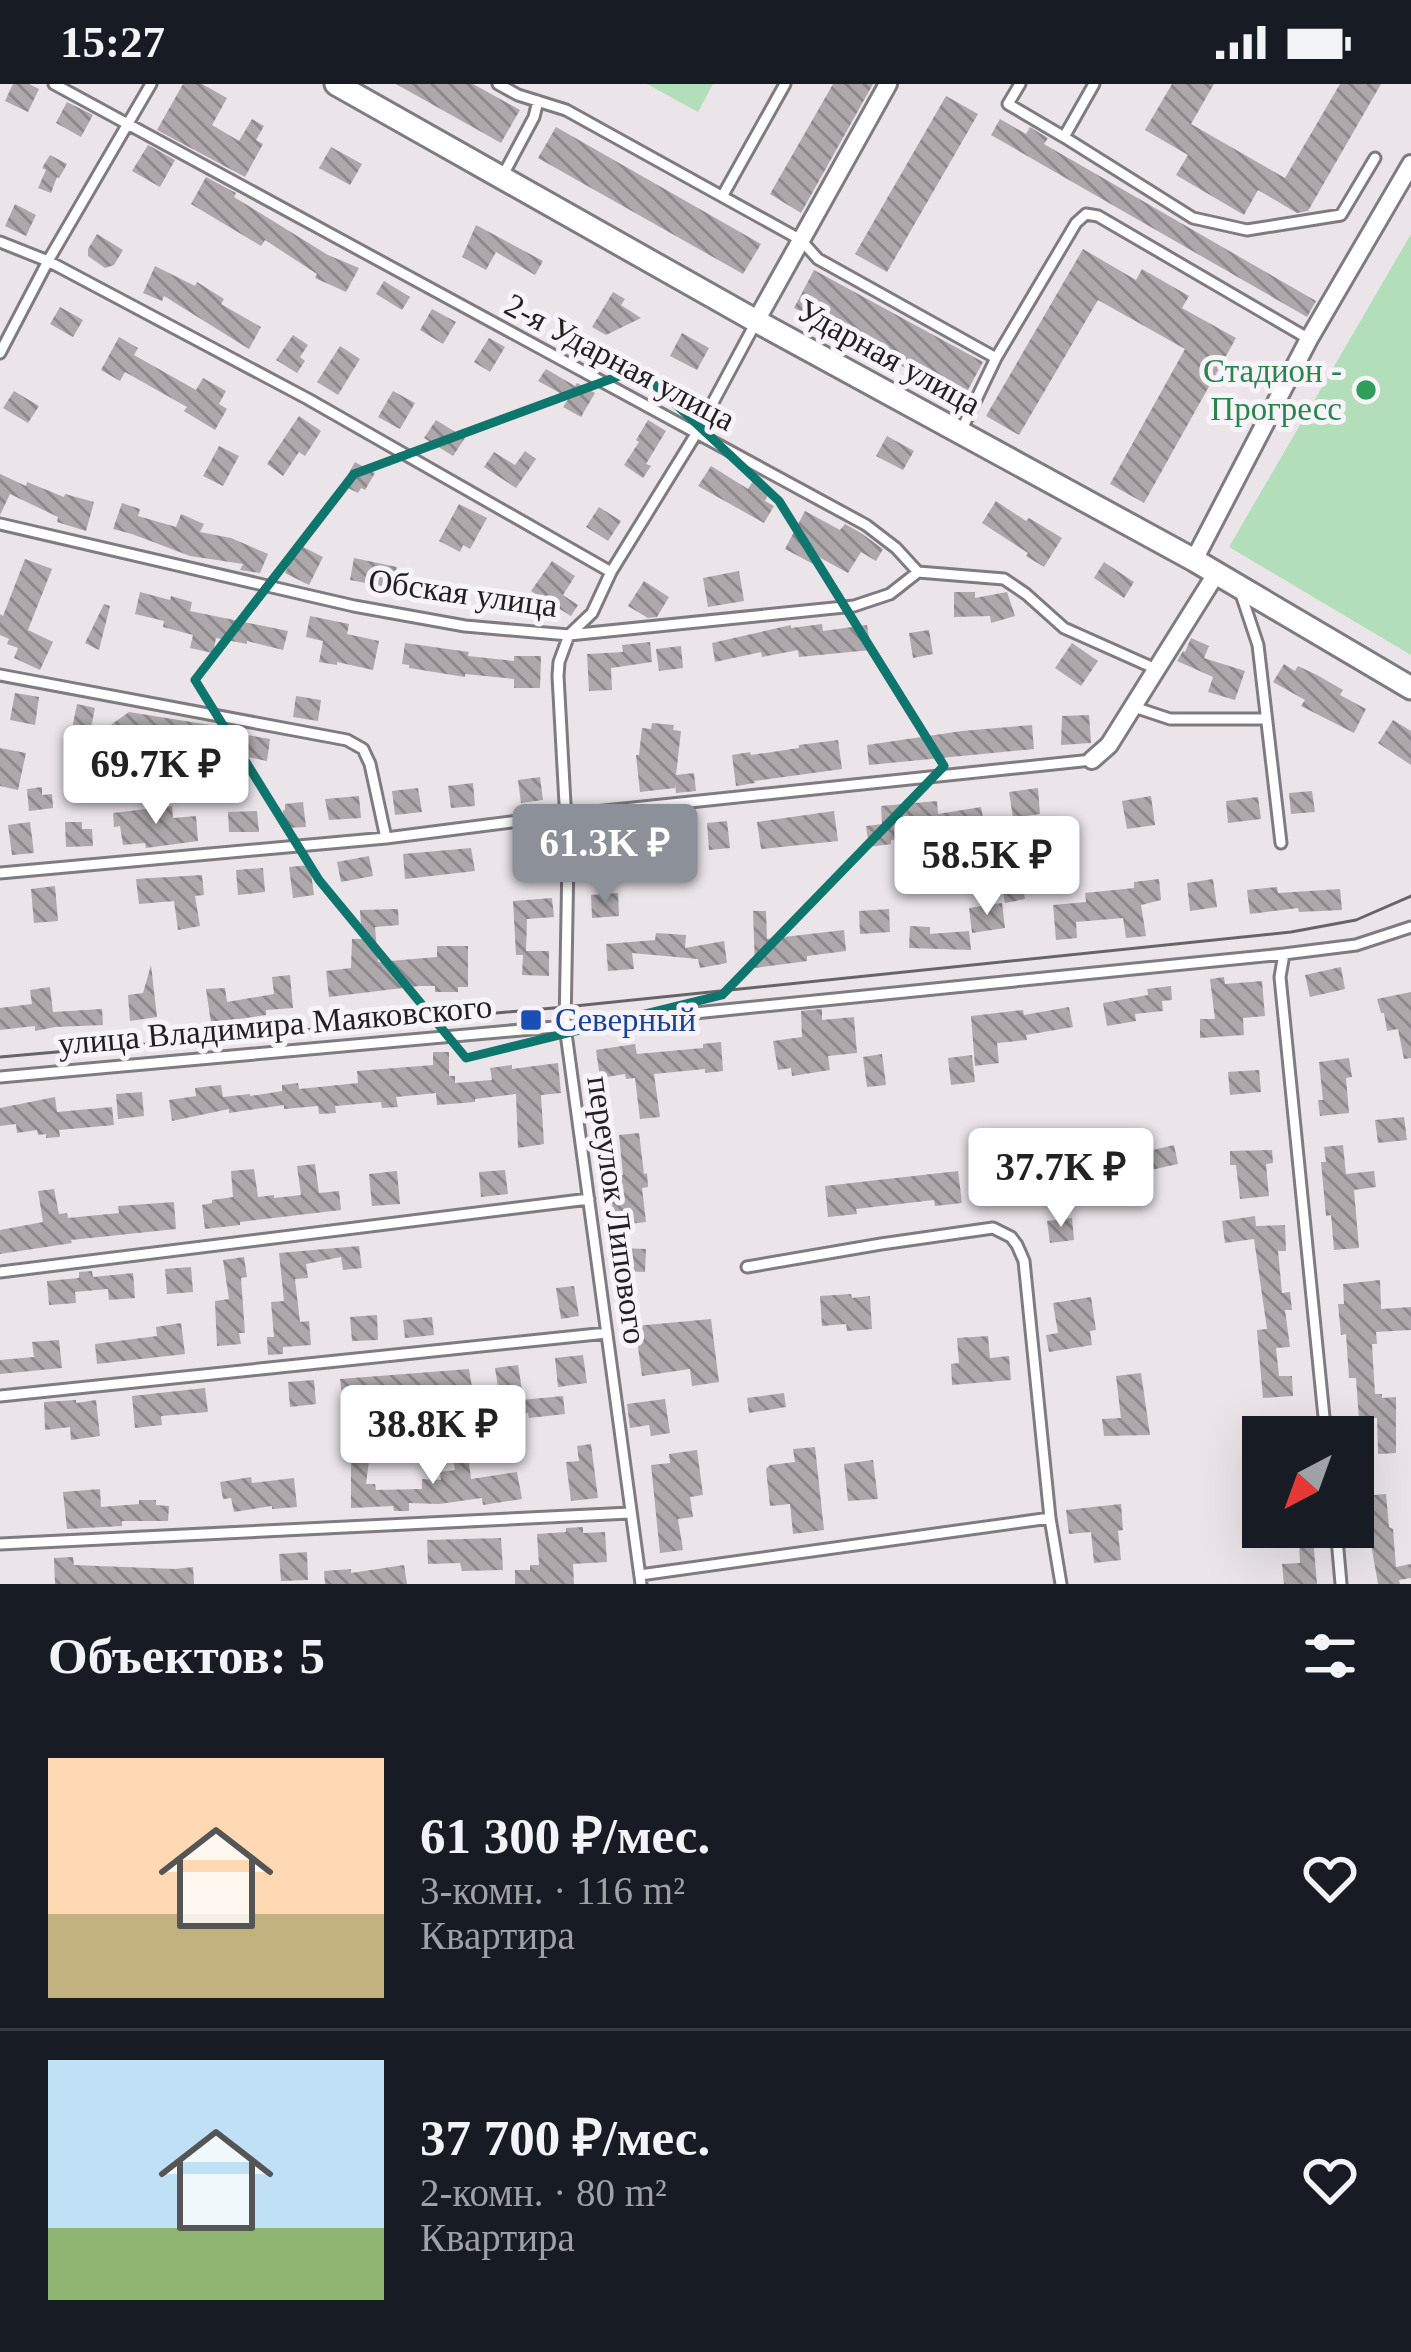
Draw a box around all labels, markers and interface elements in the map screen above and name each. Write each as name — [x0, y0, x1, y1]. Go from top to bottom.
text: 15:27 — [60, 17, 165, 67]
street label: 2-я Ударная улица — [499, 286, 741, 438]
street label: Ударная улица — [791, 292, 987, 422]
place label: Стадион - Прогресс — [1203, 353, 1342, 427]
marker: Стадион - Прогресс — [1353, 377, 1379, 403]
street label: Обская улица — [366, 562, 560, 624]
pin: 69.7K ₽ — [45, 725, 267, 827]
text: 69.7K ₽ — [90, 742, 222, 785]
pin: 61.3K ₽ — [494, 804, 716, 906]
pin: 58.5K ₽ — [876, 816, 1098, 918]
text: 61.3K ₽ — [539, 821, 671, 864]
text: 58.5K ₽ — [921, 833, 1053, 876]
street label: улица Владимира Маяковского — [57, 988, 493, 1062]
place label: Северный — [555, 1002, 696, 1038]
marker: Северный — [518, 1007, 544, 1033]
street label: переулок Липового — [580, 1074, 654, 1346]
pin: 37.7K ₽ — [950, 1128, 1172, 1230]
text: 37.7K ₽ — [995, 1145, 1127, 1188]
pin: 38.8K ₽ — [322, 1385, 544, 1487]
text: 38.8K ₽ — [367, 1402, 499, 1445]
north arrow — [1242, 1416, 1374, 1548]
map controls — [1242, 1416, 1374, 1548]
icon: filters — [1297, 1623, 1363, 1689]
text: Объектов: 5 — [48, 1628, 325, 1684]
icon: home — [144, 1806, 288, 1950]
text: 61 300 ₽/мес. — [420, 1808, 710, 1864]
icon: heart — [1297, 1845, 1363, 1911]
text: 3-комн. · 116 m² — [420, 1869, 685, 1912]
text: Квартира — [420, 1914, 575, 1957]
icon: home — [144, 2108, 288, 2252]
text: 37 700 ₽/мес. — [420, 2110, 710, 2166]
icon: heart — [1297, 2147, 1363, 2213]
text: 2-комн. · 80 m² — [420, 2171, 667, 2214]
text: Квартира — [420, 2216, 575, 2259]

